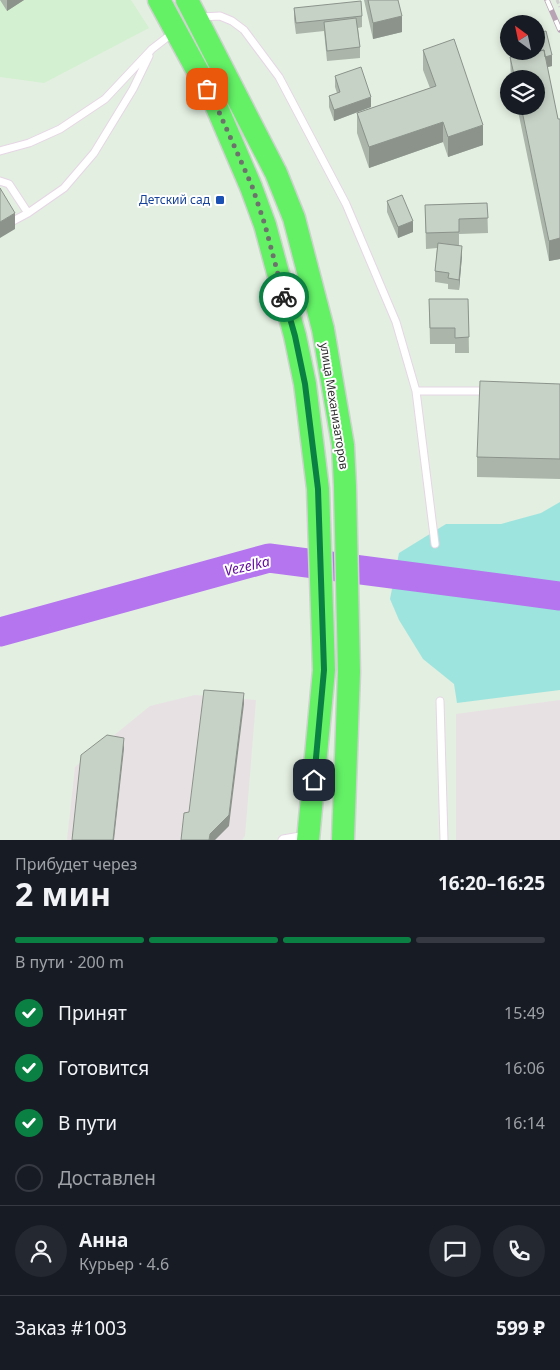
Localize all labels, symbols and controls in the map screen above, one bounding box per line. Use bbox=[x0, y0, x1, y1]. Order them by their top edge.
north arrow bbox=[500, 15, 545, 60]
map controls bbox=[500, 15, 545, 115]
pin bbox=[186, 68, 228, 110]
button: layers bbox=[500, 70, 545, 115]
icon: bag bbox=[193, 75, 221, 103]
place label: Детский сад bbox=[139, 191, 211, 208]
marker: Детский сад bbox=[214, 194, 226, 206]
courier bbox=[259, 272, 309, 322]
icon: bike bbox=[270, 283, 298, 311]
street label: улица Механизаторов bbox=[316, 341, 353, 471]
water label: Vezelka bbox=[222, 551, 271, 580]
pin bbox=[293, 759, 335, 801]
icon: home bbox=[300, 766, 328, 794]
text: Прибудет через bbox=[15, 853, 137, 875]
text: 16:20–16:25 bbox=[438, 870, 545, 896]
text: 2 мин bbox=[15, 872, 111, 915]
text: В пути · 200 m bbox=[15, 951, 124, 973]
icon: check bbox=[15, 999, 43, 1027]
text: Принят bbox=[58, 1000, 127, 1026]
text: 15:49 bbox=[504, 1002, 545, 1024]
icon: check bbox=[15, 1054, 43, 1082]
text: Готовится bbox=[58, 1055, 149, 1081]
text: 16:06 bbox=[504, 1057, 545, 1079]
icon: check bbox=[15, 1109, 43, 1137]
text: В пути bbox=[58, 1110, 117, 1136]
text: 16:14 bbox=[504, 1112, 545, 1134]
text: Доставлен bbox=[58, 1165, 156, 1191]
button: person bbox=[15, 1225, 67, 1277]
button: chat bbox=[429, 1225, 481, 1277]
button: phone bbox=[493, 1225, 545, 1277]
text: Анна bbox=[79, 1227, 128, 1253]
text: Курьер · 4.6 bbox=[79, 1253, 169, 1275]
text: Заказ #1003 bbox=[15, 1315, 127, 1341]
text: 599 ₽ bbox=[496, 1315, 545, 1341]

